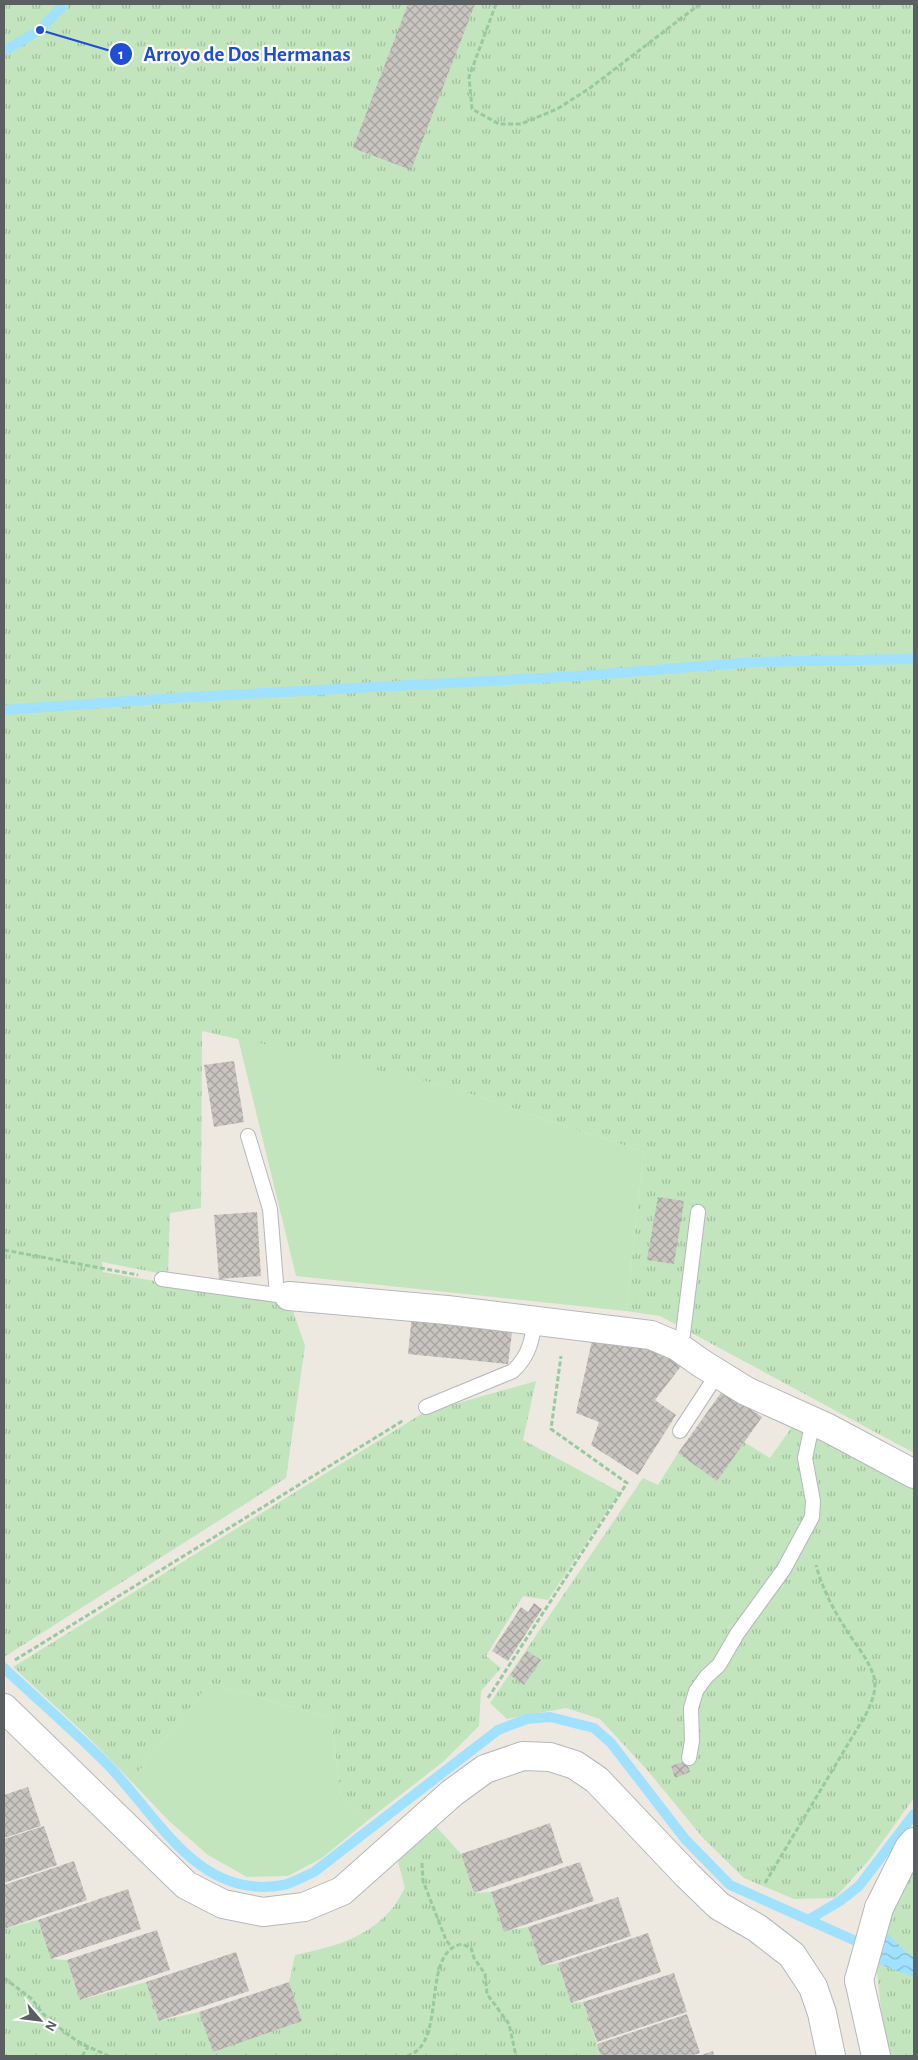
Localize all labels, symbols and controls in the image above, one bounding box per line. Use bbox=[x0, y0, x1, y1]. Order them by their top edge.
callout: Arroyo de Dos Hermanas bbox=[109, 36, 361, 72]
text: Arroyo de Dos Hermanas bbox=[144, 44, 350, 65]
text: 1 bbox=[118, 47, 124, 62]
north arrow bbox=[15, 1995, 65, 2045]
text: N bbox=[42, 2018, 59, 2033]

